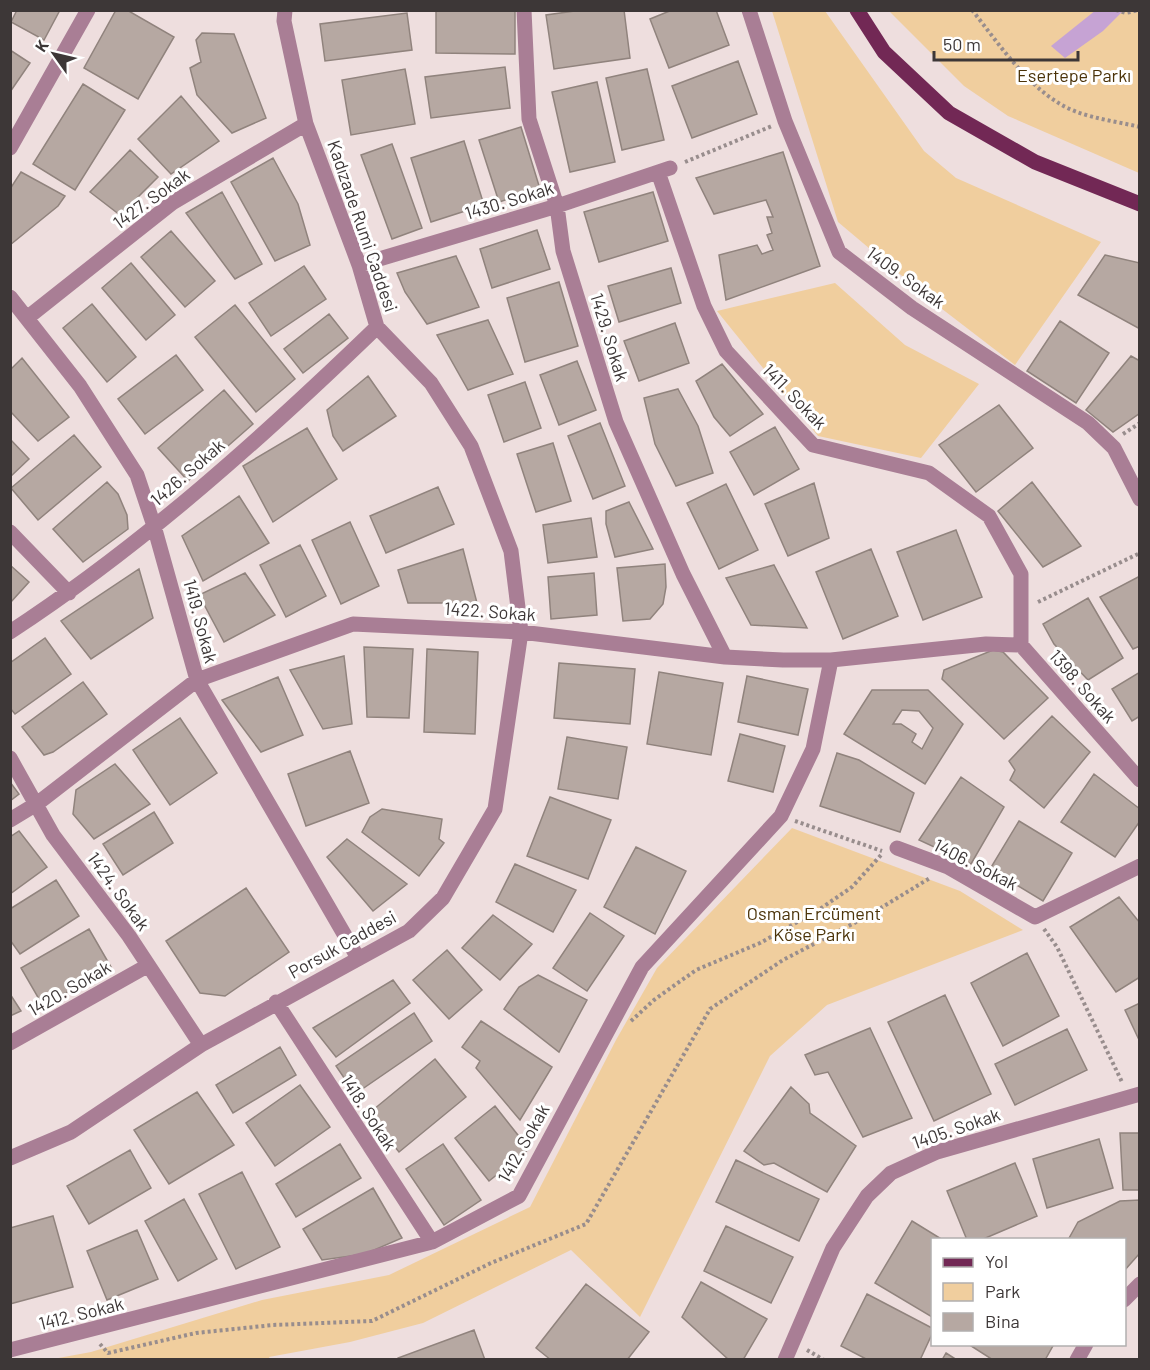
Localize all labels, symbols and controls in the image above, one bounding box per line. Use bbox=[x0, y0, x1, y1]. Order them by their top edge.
north arrow bbox=[24, 24, 84, 84]
scale bar bbox=[934, 24, 1078, 62]
text: 50 m bbox=[943, 33, 981, 55]
text: K bbox=[30, 36, 52, 55]
park label: Esertepe Parkı bbox=[1017, 64, 1131, 86]
street label: Kadızade Rumi Caddesi bbox=[323, 137, 403, 315]
street label: 1427. Sokak bbox=[108, 163, 194, 233]
street label: 1430. Sokak bbox=[462, 176, 556, 224]
street label: 1409. Sokak bbox=[862, 241, 950, 313]
street label: 1429. Sokak bbox=[586, 290, 634, 384]
street label: 1411. Sokak bbox=[758, 358, 832, 434]
street label: 1426. Sokak bbox=[145, 434, 229, 510]
street label: 1419. Sokak bbox=[179, 576, 223, 666]
street label: 1422. Sokak bbox=[444, 597, 536, 625]
street label: 1398. Sokak bbox=[1045, 645, 1121, 727]
street label: 1406. Sokak bbox=[930, 833, 1022, 895]
street label: 1424. Sokak bbox=[83, 847, 155, 935]
park label: Osman Ercüment Köse Parkı bbox=[747, 902, 881, 945]
street label: Porsuk Caddesi bbox=[284, 905, 400, 983]
street label: 1420. Sokak bbox=[24, 955, 114, 1021]
street label: 1418. Sokak bbox=[336, 1070, 402, 1154]
street label: 1412. Sokak bbox=[492, 1100, 554, 1186]
street label: 1405. Sokak bbox=[909, 1103, 1003, 1153]
legend bbox=[931, 1238, 1126, 1346]
text: Yol bbox=[985, 1250, 1008, 1272]
text: Park bbox=[985, 1280, 1020, 1302]
street label: 1412. Sokak bbox=[36, 1292, 126, 1334]
text: Bina bbox=[985, 1310, 1020, 1332]

